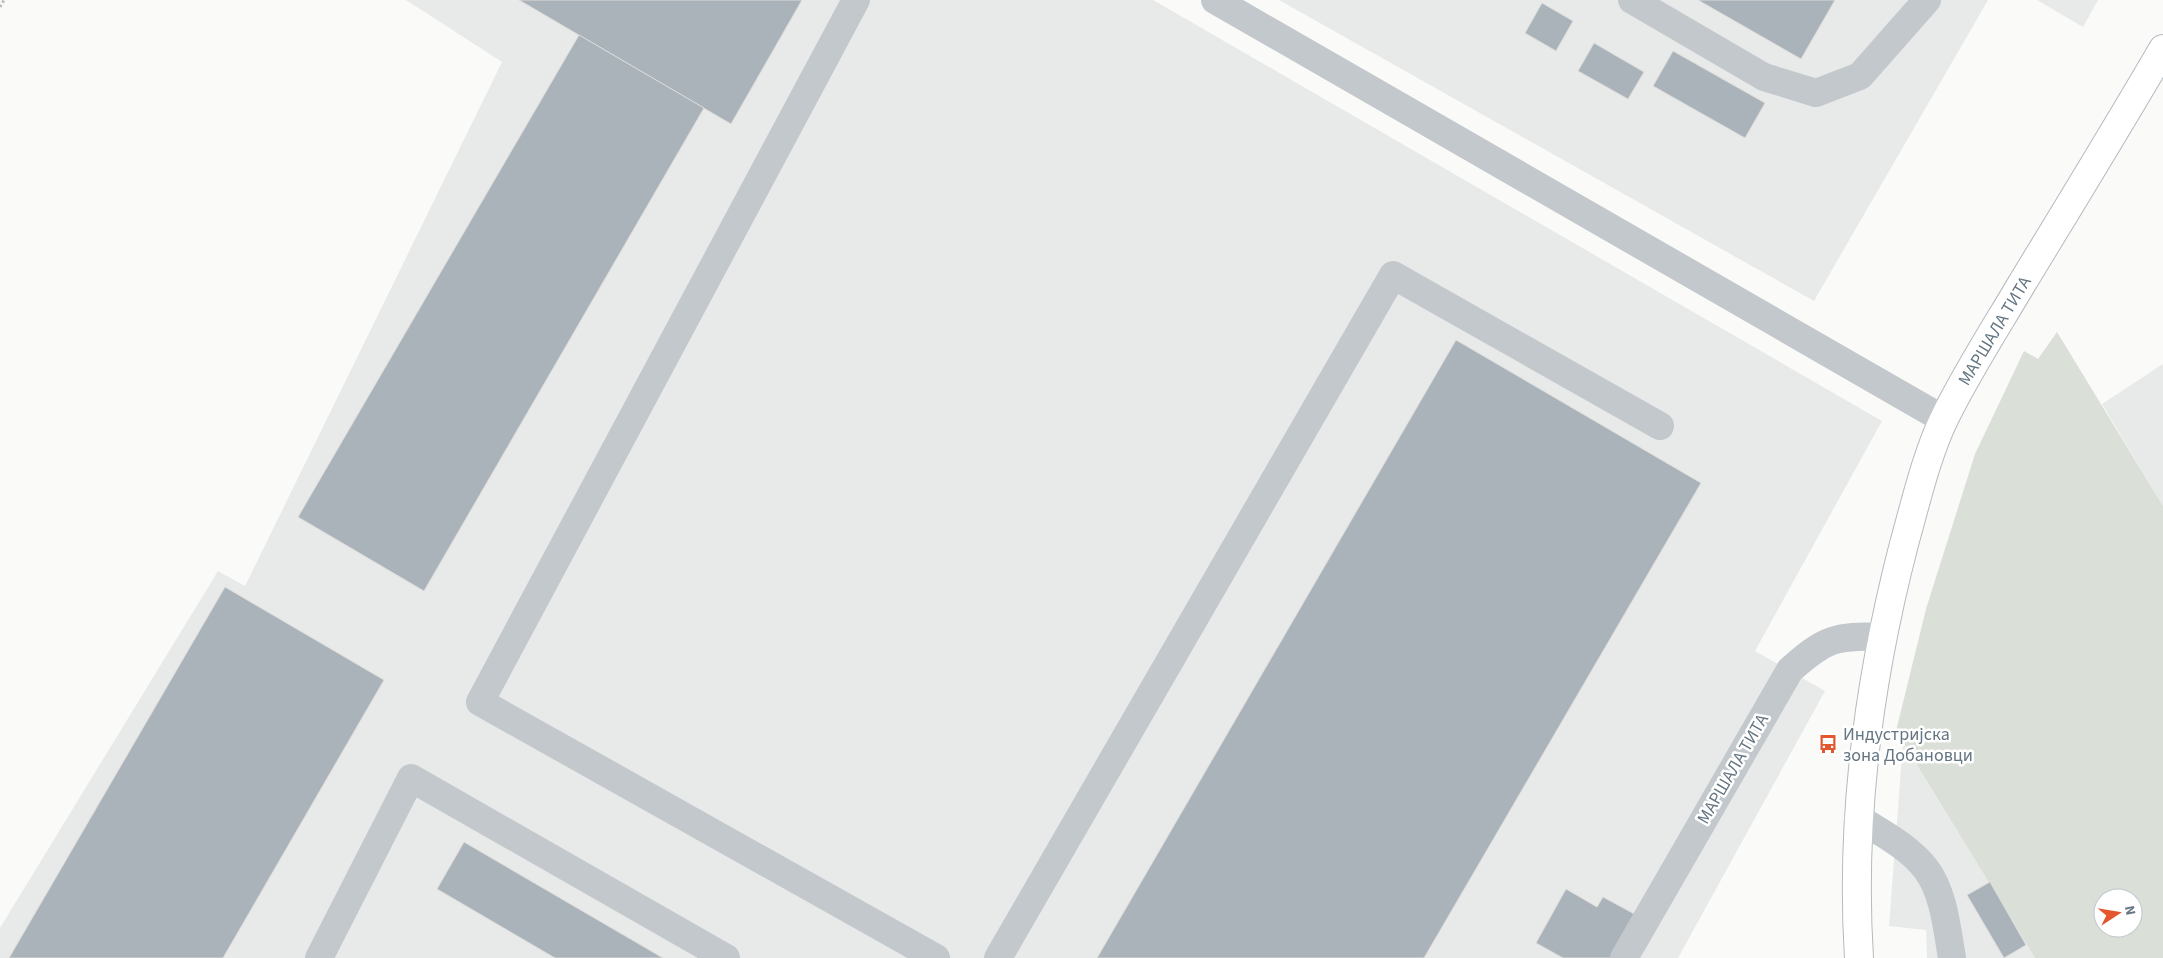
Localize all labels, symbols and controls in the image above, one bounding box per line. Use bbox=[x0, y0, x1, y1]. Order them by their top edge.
street label: МАРШАЛА ТИТА bbox=[1952, 271, 2038, 390]
street label: МАРШАЛА ТИТА bbox=[1691, 709, 1775, 829]
place label: Индустријска зона Добановци bbox=[1843, 722, 1973, 768]
bus stop icon: Индустријска зона Добановци bbox=[1817, 733, 1839, 755]
north arrow bbox=[2093, 888, 2143, 938]
text: N bbox=[2119, 904, 2140, 917]

